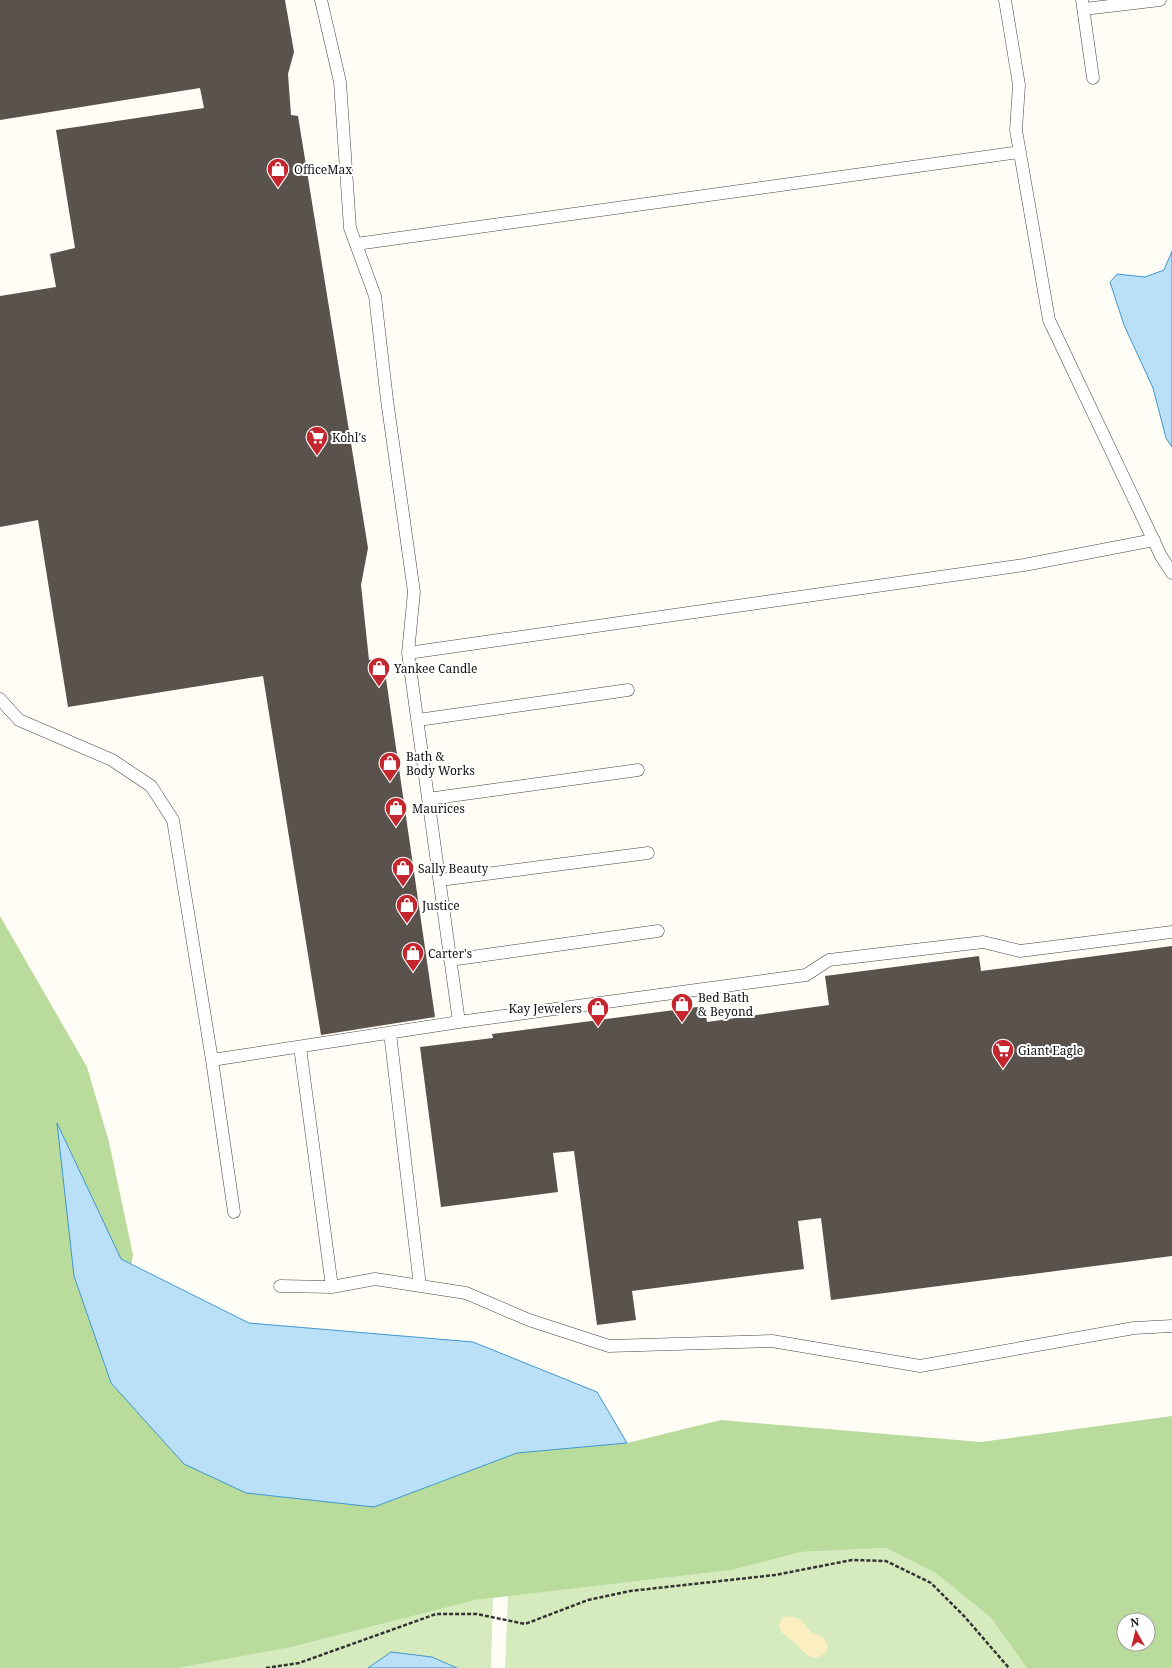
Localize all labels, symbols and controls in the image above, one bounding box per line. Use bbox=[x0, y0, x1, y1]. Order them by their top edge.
shop icon: OfficeMax bbox=[265, 156, 291, 189]
place label: OfficeMax bbox=[294, 161, 352, 178]
supermarket icon: Kohl's bbox=[304, 424, 330, 457]
place label: Kohl's bbox=[332, 429, 366, 446]
shop icon: Yankee Candle bbox=[366, 655, 392, 688]
place label: Yankee Candle bbox=[393, 660, 477, 677]
place label: Bath & Body Works bbox=[406, 748, 475, 779]
shop icon: Bath & Body Works bbox=[377, 750, 403, 783]
shop icon: Maurices bbox=[383, 795, 409, 828]
place label: Maurices bbox=[412, 800, 465, 817]
shop icon: Sally Beauty bbox=[390, 855, 416, 888]
place label: Sally Beauty bbox=[418, 860, 488, 877]
shop icon: Justice bbox=[394, 892, 420, 925]
place label: Justice bbox=[421, 897, 460, 914]
shop icon: Carter's bbox=[400, 940, 426, 973]
place label: Carter's bbox=[428, 945, 472, 962]
place label: Bed Bath & Beyond bbox=[698, 989, 754, 1020]
shop icon: Bed Bath & Beyond bbox=[669, 991, 695, 1024]
shop icon: Kay Jewelers bbox=[585, 995, 611, 1028]
place label: Kay Jewelers bbox=[509, 1000, 582, 1017]
supermarket icon: Giant Eagle bbox=[990, 1037, 1016, 1070]
place label: Giant Eagle bbox=[1018, 1042, 1083, 1059]
north arrow bbox=[1116, 1612, 1156, 1652]
text: N bbox=[1129, 1614, 1140, 1630]

